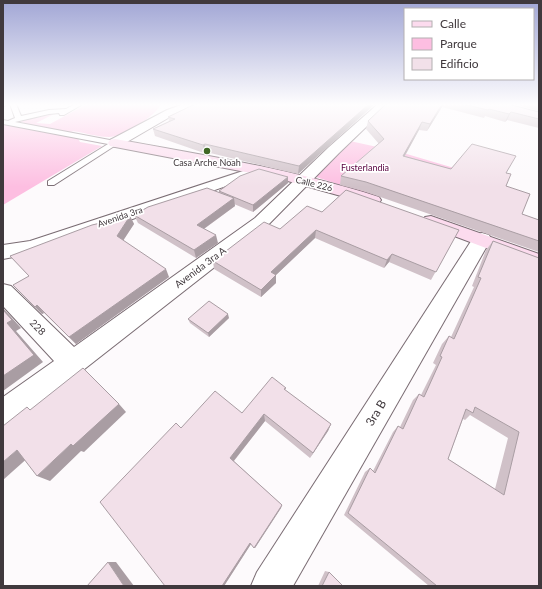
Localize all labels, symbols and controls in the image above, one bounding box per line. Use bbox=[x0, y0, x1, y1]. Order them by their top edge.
legend bbox=[404, 8, 534, 80]
text: Calle bbox=[440, 16, 466, 31]
text: Parque bbox=[440, 36, 477, 51]
text: Edificio bbox=[440, 56, 479, 71]
marker: Casa Arche Noah bbox=[202, 146, 212, 156]
place label: Casa Arche Noah bbox=[173, 157, 241, 168]
park label: Fusterlandia bbox=[341, 162, 389, 173]
street label: Calle 226 bbox=[295, 174, 334, 193]
street label: Avenida 3ra bbox=[96, 204, 144, 229]
street label: Avenida 3ra A bbox=[172, 244, 228, 290]
street label: 228 bbox=[28, 317, 48, 338]
street label: 3ra B bbox=[362, 397, 389, 429]

